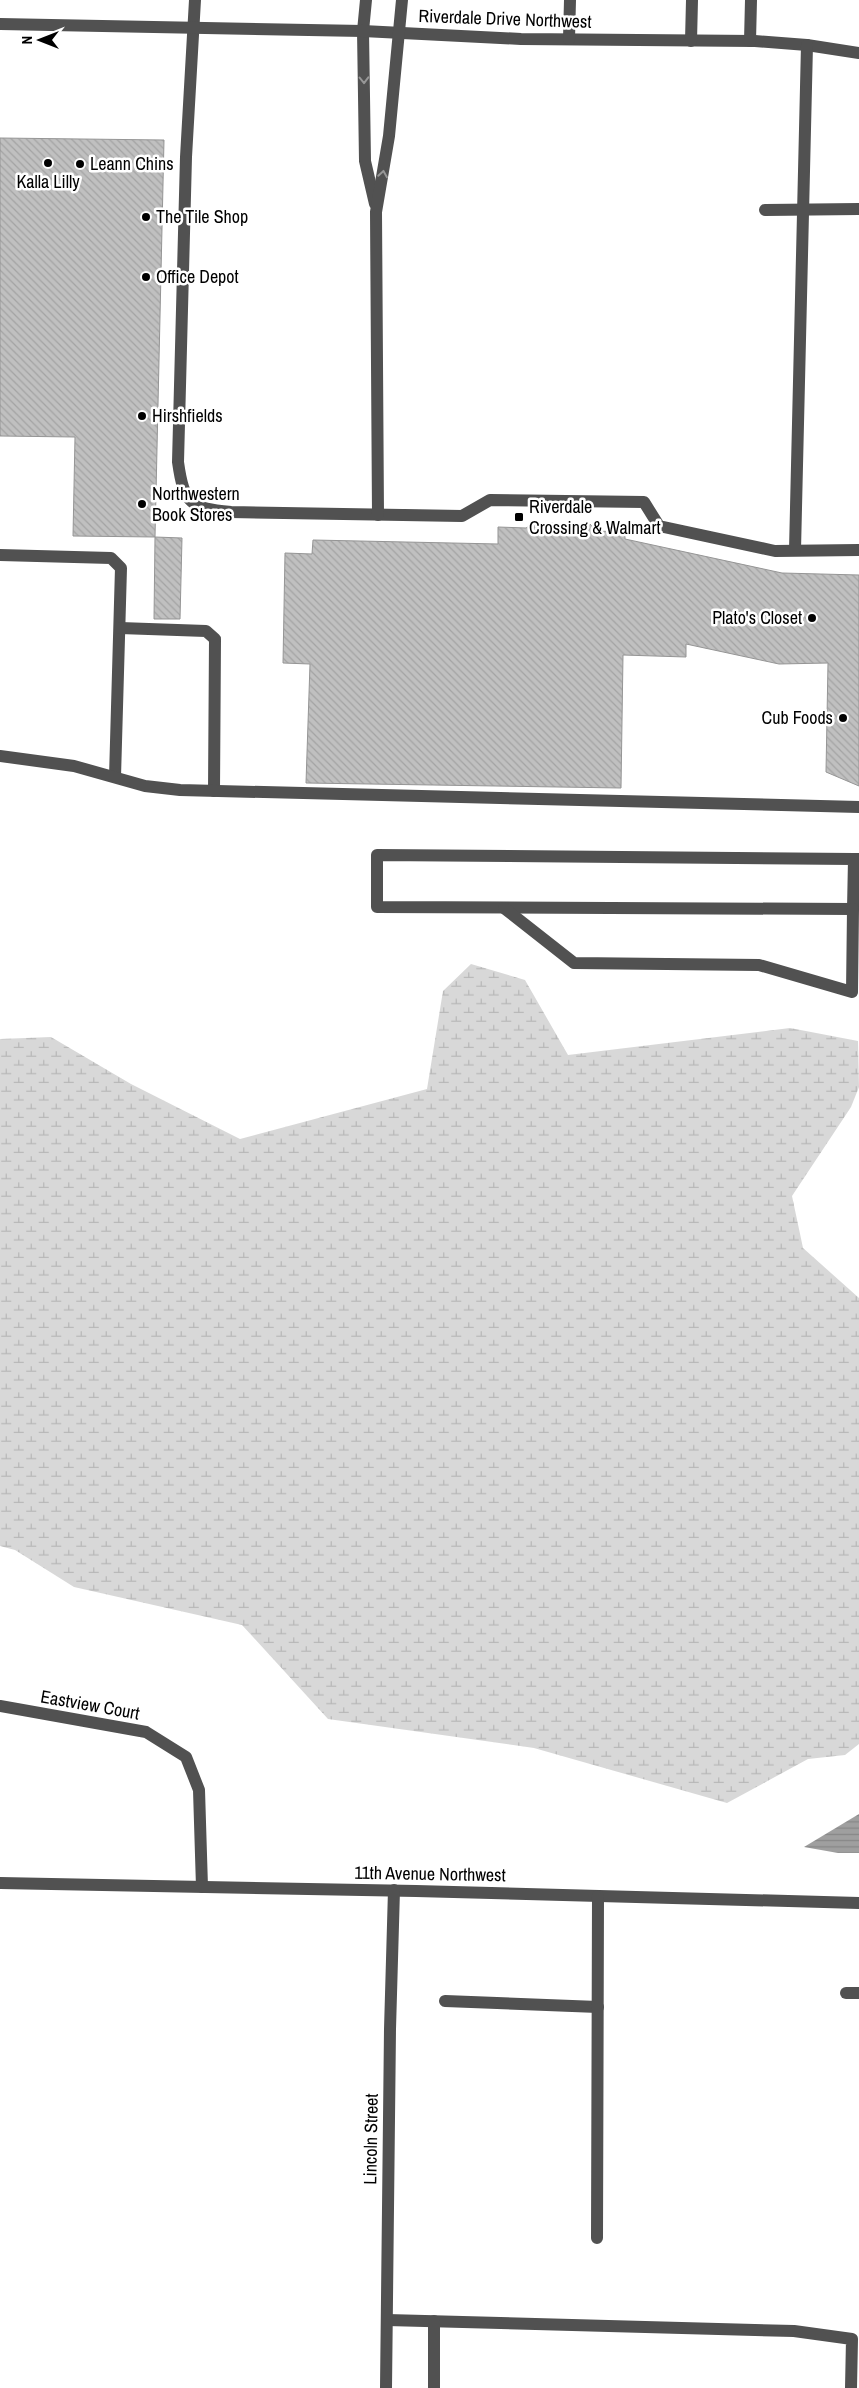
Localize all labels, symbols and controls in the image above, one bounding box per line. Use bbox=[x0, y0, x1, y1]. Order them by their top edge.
street label: Riverdale Drive Northwest bbox=[418, 3, 592, 34]
north arrow bbox=[15, 15, 65, 65]
text: N bbox=[18, 36, 36, 44]
one-way arrow bbox=[359, 76, 369, 84]
place label: Leann Chins bbox=[90, 151, 174, 176]
marker: Kalla Lilly bbox=[42, 157, 54, 169]
marker: Leann Chins bbox=[74, 158, 86, 170]
place label: Kalla Lilly bbox=[16, 169, 80, 194]
one-way arrow bbox=[377, 170, 387, 178]
place label: The Tile Shop bbox=[156, 204, 248, 229]
marker: The Tile Shop bbox=[140, 211, 152, 223]
place label: Office Depot bbox=[156, 264, 239, 289]
marker: Office Depot bbox=[140, 271, 152, 283]
place label: Hirshfields bbox=[152, 403, 223, 428]
marker: Hirshfields bbox=[136, 410, 148, 422]
place label: Northwestern Book Stores bbox=[152, 481, 240, 527]
place label: Riverdale Crossing & Walmart bbox=[529, 494, 661, 540]
marker: Northwestern Book Stores bbox=[136, 498, 148, 510]
marker: Riverdale Crossing & Walmart bbox=[513, 511, 525, 523]
place label: Plato's Closet bbox=[712, 605, 802, 630]
marker: Plato's Closet bbox=[806, 612, 818, 624]
place label: Cub Foods bbox=[762, 705, 833, 730]
marker: Cub Foods bbox=[837, 712, 849, 724]
street label: Eastview Court bbox=[39, 1684, 142, 1726]
street label: 11th Avenue Northwest bbox=[354, 1860, 506, 1887]
street label: Lincoln Street bbox=[357, 2093, 384, 2185]

